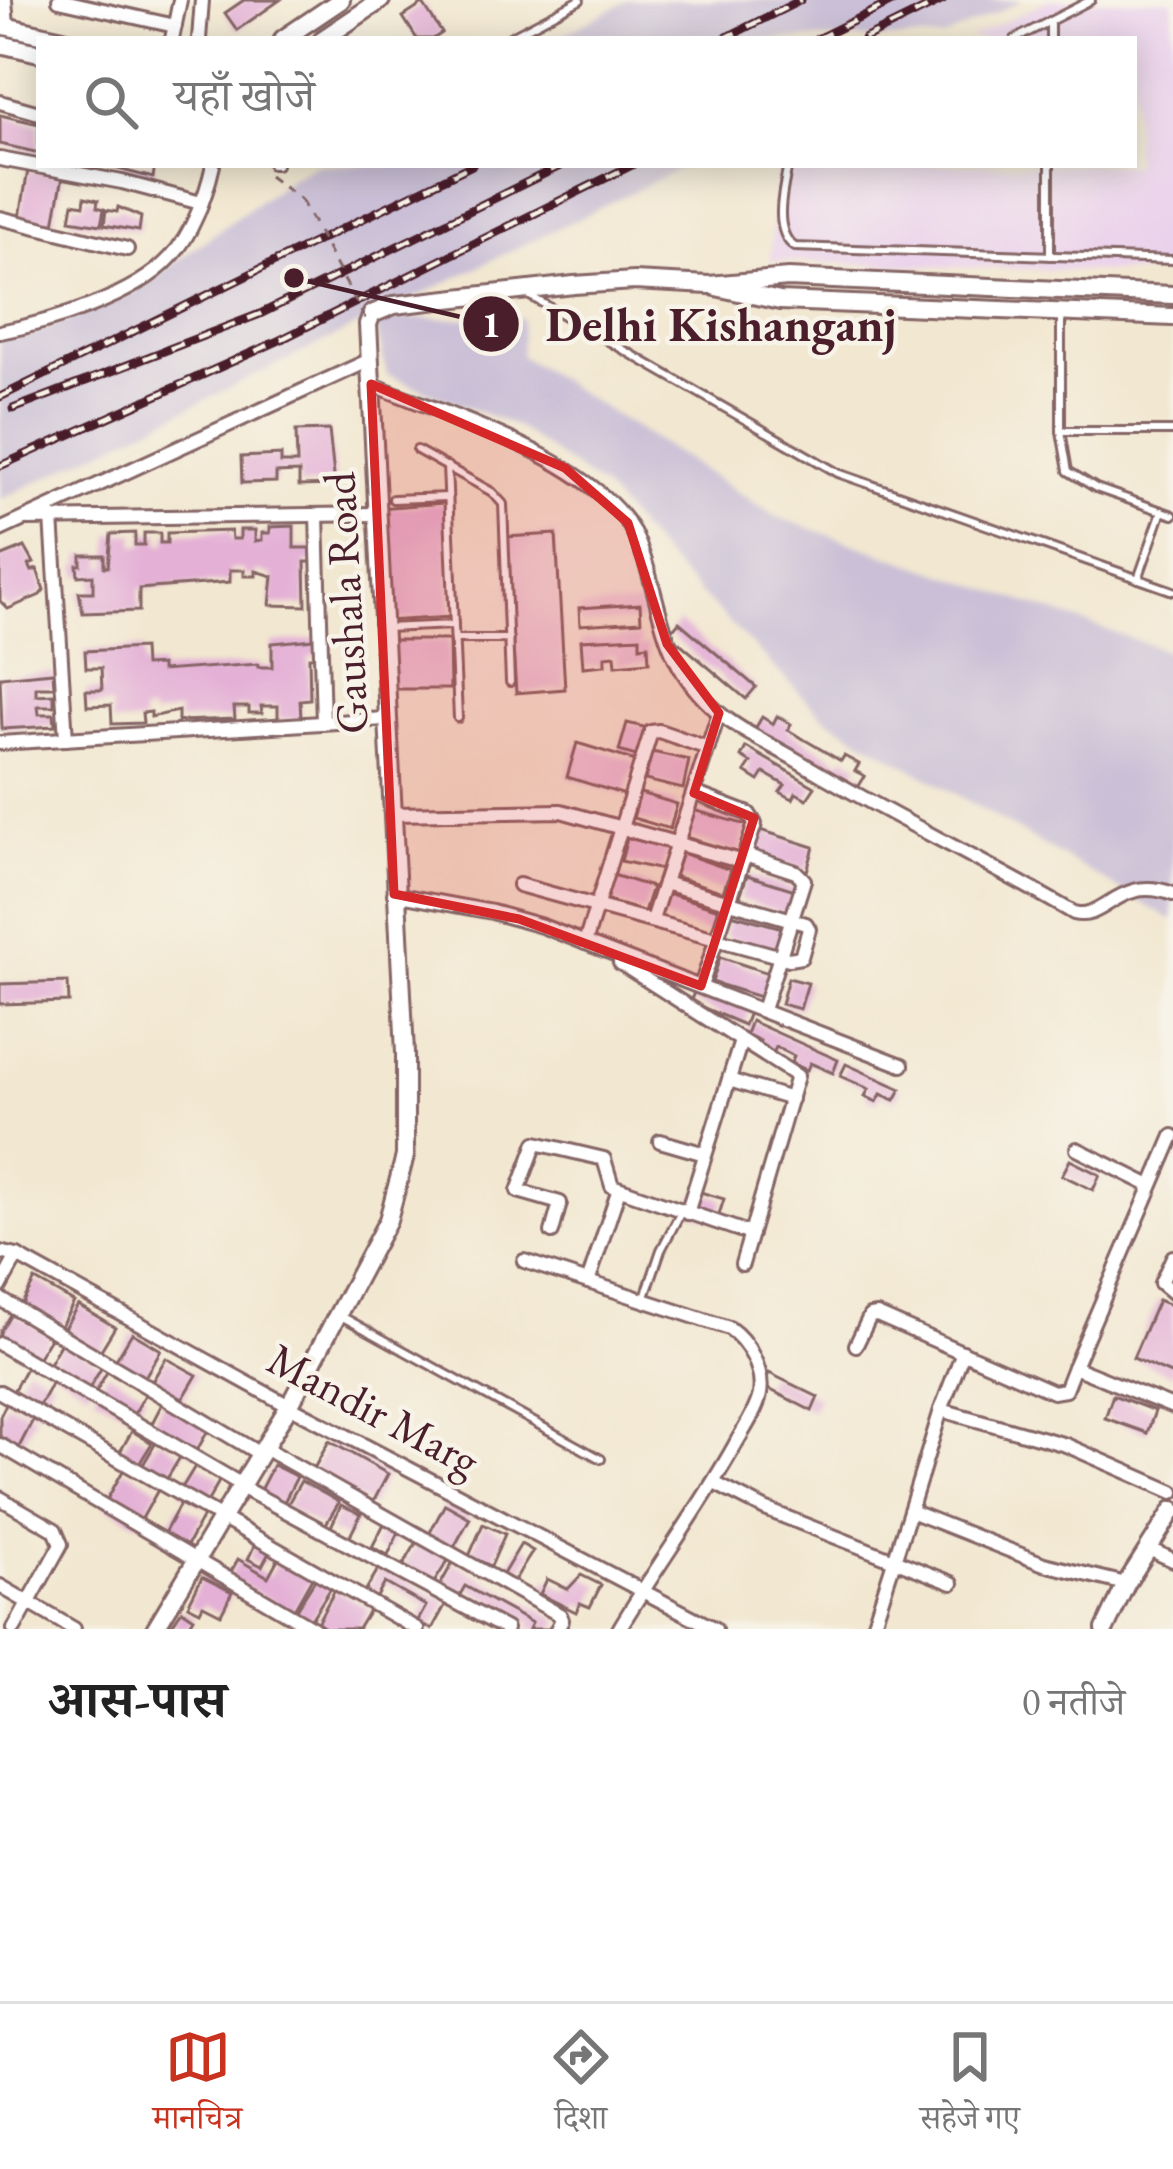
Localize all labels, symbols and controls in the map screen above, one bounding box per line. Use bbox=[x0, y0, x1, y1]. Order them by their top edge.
search box bbox=[36, 36, 1137, 168]
text: यहाँ खोजें bbox=[174, 66, 315, 124]
icon: search bbox=[78, 69, 144, 135]
callout: Delhi Kishanganj bbox=[461, 282, 920, 366]
text: Delhi Kishanganj bbox=[546, 293, 896, 355]
text: 1 bbox=[481, 301, 501, 348]
street label: Gaushala Road bbox=[309, 470, 381, 735]
street label: Mandir Marg bbox=[258, 1329, 490, 1489]
text: आस-पास bbox=[48, 1666, 226, 1732]
text: 0 नतीजे bbox=[1022, 1676, 1125, 1727]
tab: मानचित्र bbox=[153, 2024, 242, 2150]
tab: दिशा bbox=[548, 2024, 614, 2150]
tab: सहेजे गए bbox=[920, 2024, 1020, 2150]

